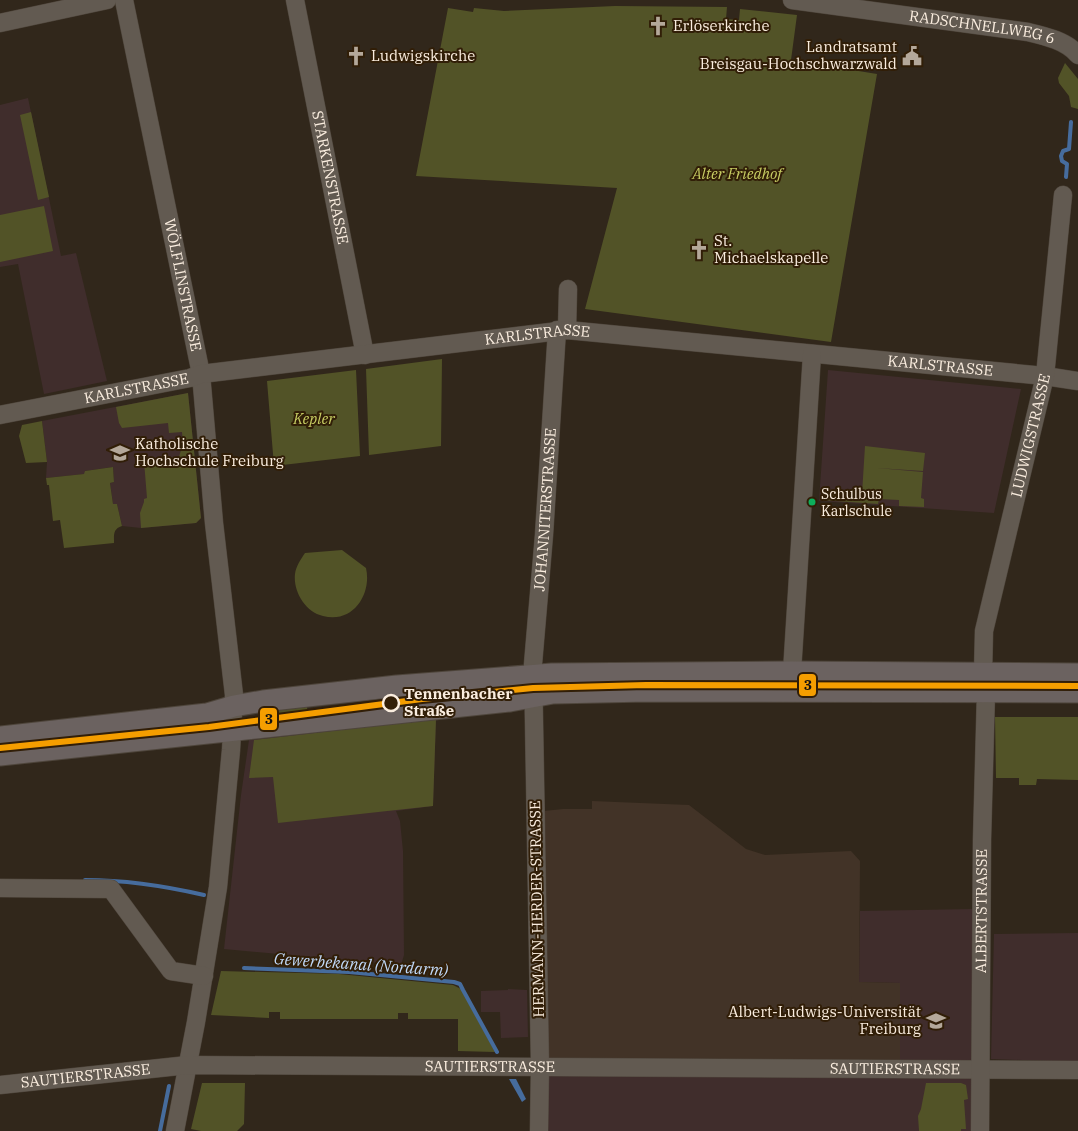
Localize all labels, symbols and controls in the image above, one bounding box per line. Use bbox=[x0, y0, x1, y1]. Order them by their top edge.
street label: RADSCHNELLWEG 6 bbox=[908, 6, 1058, 48]
church icon: Erlöserkirche bbox=[647, 15, 669, 37]
place label: Erlöserkirche bbox=[673, 16, 770, 35]
place label: Landratsamt Breisgau-Hochschwarzwald bbox=[700, 37, 897, 73]
church icon: Ludwigskirche bbox=[345, 45, 367, 67]
public building icon: Landratsamt Breisgau-Hochschwarzwald bbox=[901, 45, 923, 67]
place label: Ludwigskirche bbox=[371, 46, 475, 65]
street label: STARKENSTRASSE bbox=[308, 109, 353, 246]
park label: Alter Friedhof bbox=[691, 164, 785, 183]
street label: WÖLFLINSTRASSE bbox=[160, 217, 206, 353]
place label: St. Michaelskapelle bbox=[714, 231, 828, 267]
church icon: St. Michaelskapelle bbox=[688, 239, 710, 261]
street label: KARLSTRASSE bbox=[483, 320, 591, 349]
street label: KARLSTRASSE bbox=[887, 351, 994, 380]
street label: KARLSTRASSE bbox=[82, 368, 190, 407]
street label: LUDWIGSTRASSE bbox=[1006, 372, 1054, 499]
park label: Kepler bbox=[292, 409, 335, 428]
street label: JOHANNITERSTRASSE bbox=[529, 427, 560, 592]
place label: Katholische Hochschule Freiburg bbox=[135, 434, 284, 470]
school or university icon: Katholische Hochschule Freiburg bbox=[109, 442, 131, 464]
place label: Schulbus Karlschule bbox=[821, 485, 892, 520]
marker: Schulbus Karlschule bbox=[807, 497, 817, 507]
line badge: 3 bbox=[798, 673, 817, 697]
text: 3 bbox=[804, 676, 812, 694]
place label: Tennenbacher Straße bbox=[404, 684, 513, 720]
marker: Tennenbacher Straße bbox=[382, 694, 400, 712]
line badge: 3 bbox=[259, 707, 278, 731]
text: 3 bbox=[265, 710, 273, 728]
street label: HERMANN-HERDER-STRASSE bbox=[525, 800, 548, 1018]
street label: ALBERTSTRASSE bbox=[971, 849, 991, 973]
water label: Gewerbekanal (Nordarm) bbox=[273, 948, 449, 980]
place label: Albert-Ludwigs-Universität Freiburg bbox=[728, 1002, 921, 1038]
school or university icon: Albert-Ludwigs-Universität Freiburg bbox=[925, 1010, 947, 1032]
street label: SAUTIERSTRASSE bbox=[425, 1056, 555, 1076]
street label: SAUTIERSTRASSE bbox=[20, 1059, 151, 1092]
street label: SAUTIERSTRASSE bbox=[830, 1059, 960, 1078]

